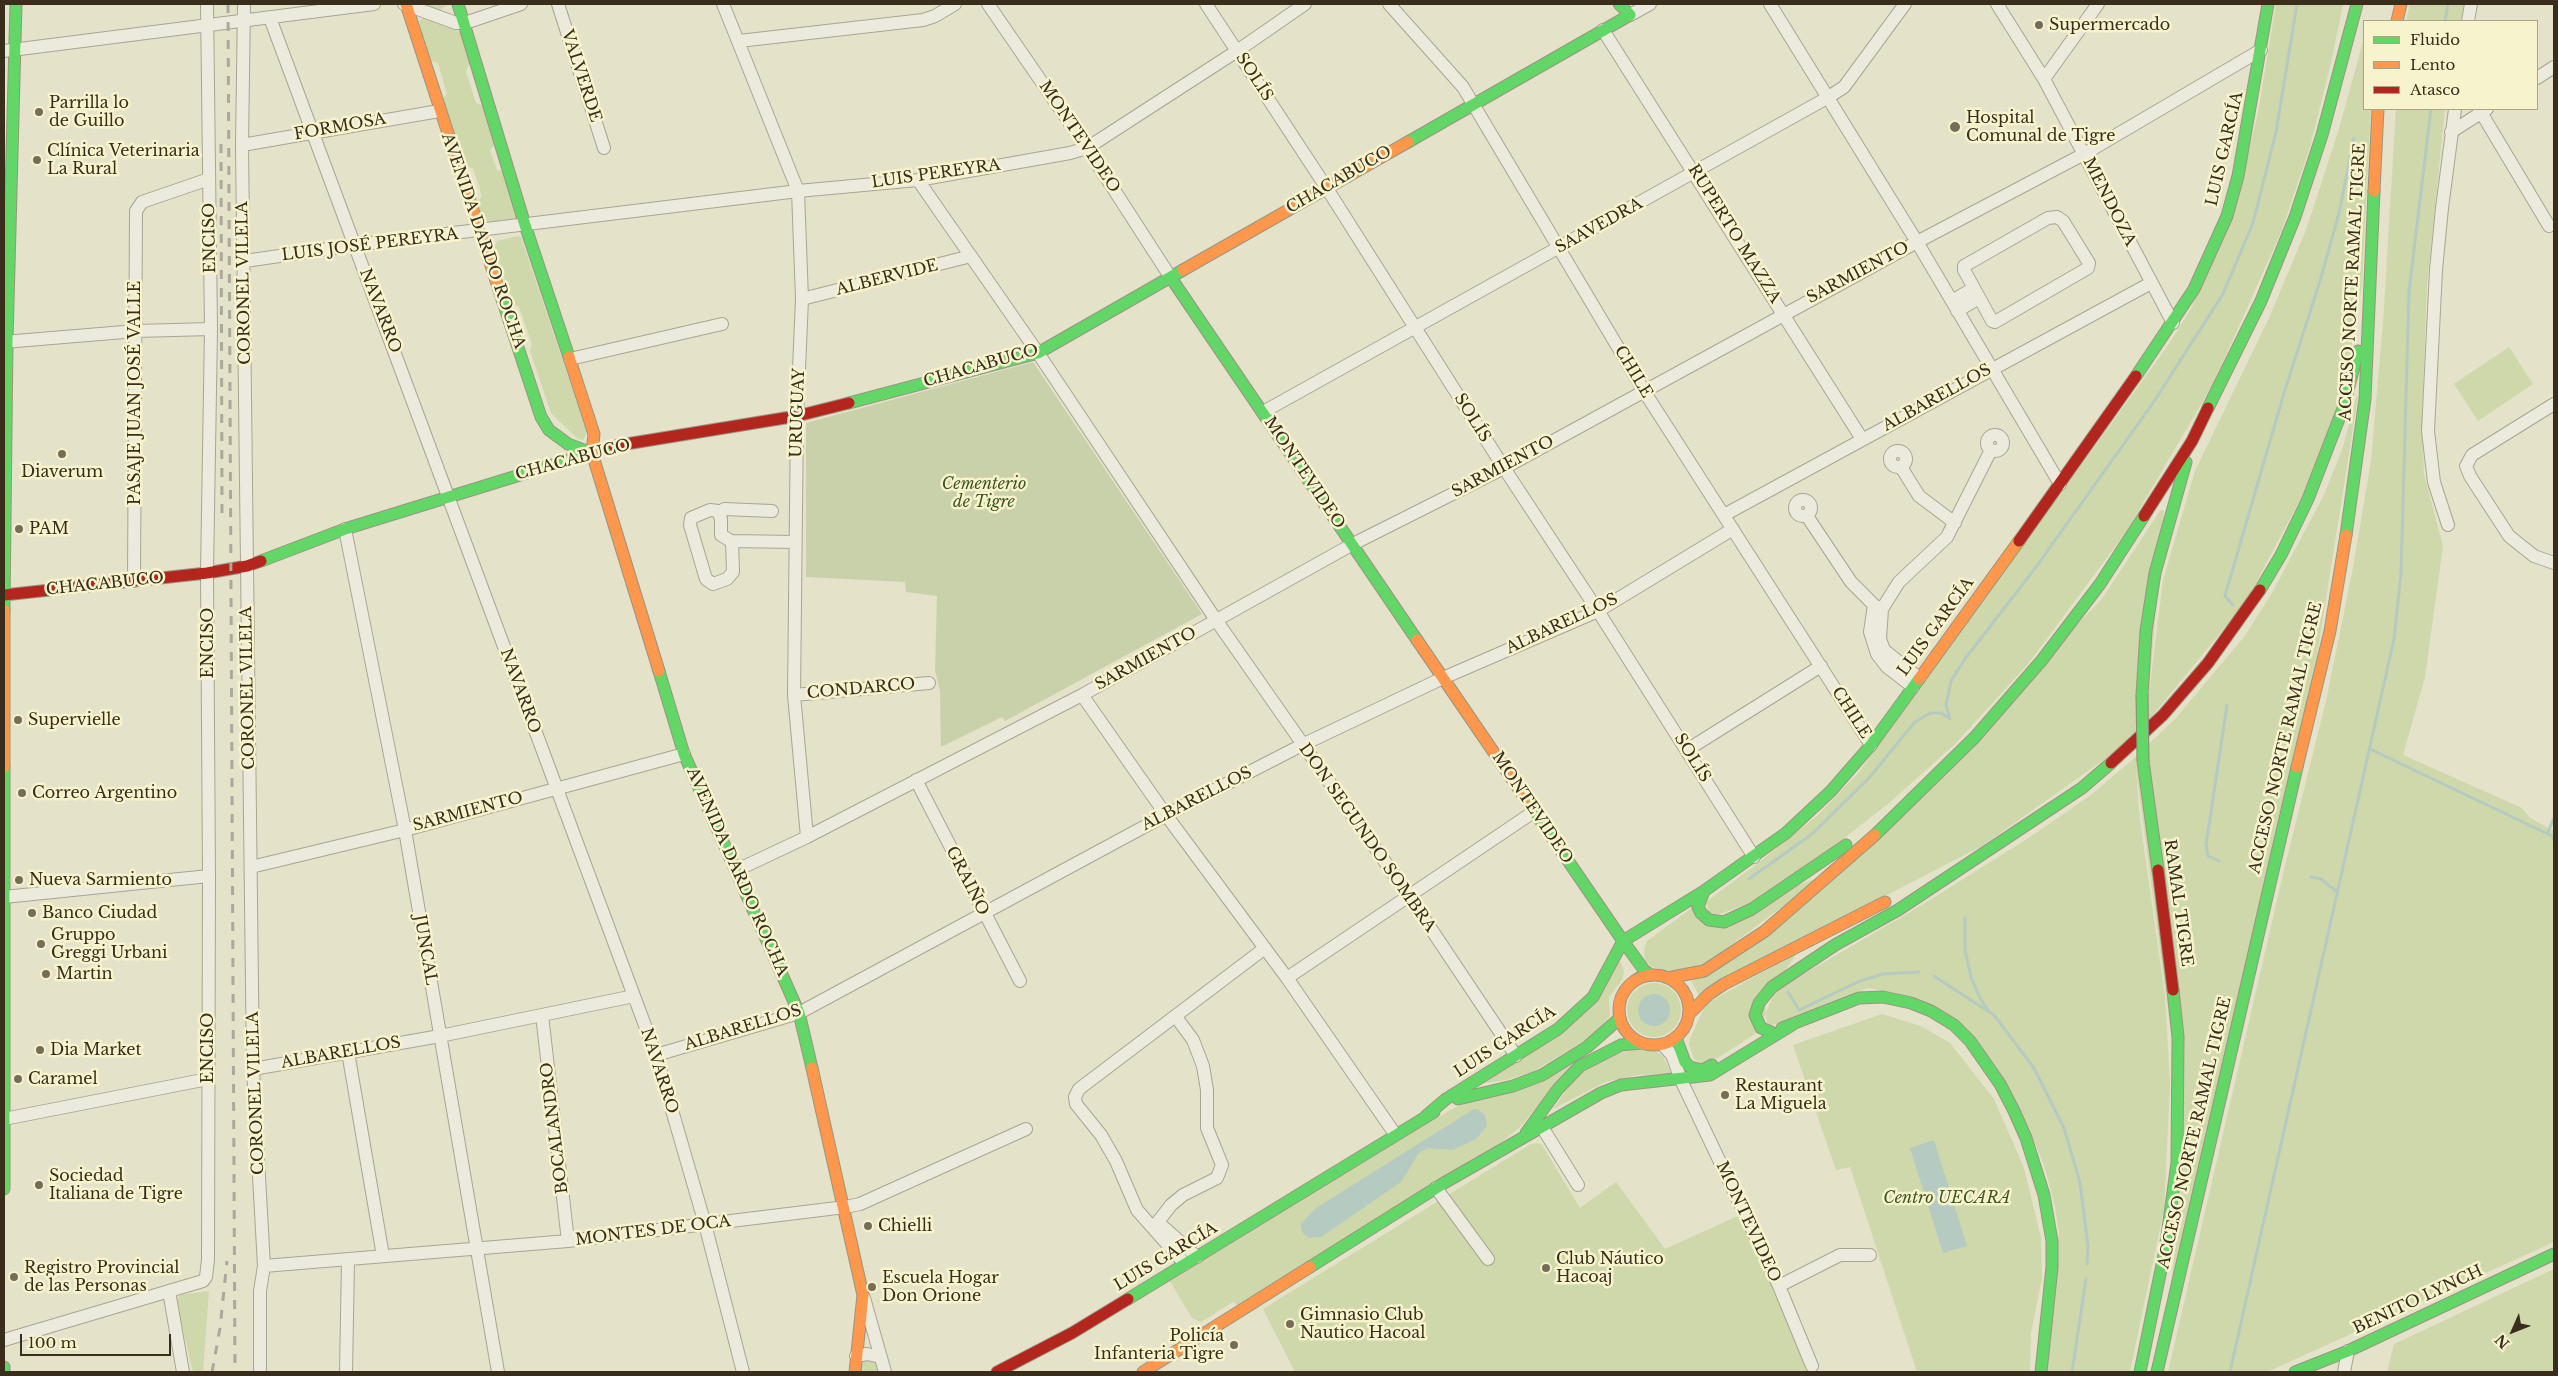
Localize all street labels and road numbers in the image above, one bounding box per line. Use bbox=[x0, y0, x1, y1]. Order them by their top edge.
street label: VALVERDE bbox=[557, 27, 605, 125]
street label: SOLÍS bbox=[1231, 49, 1277, 105]
street label: MONTEVIDEO bbox=[1034, 77, 1124, 197]
street label: LUIS GARCÍA bbox=[2202, 90, 2248, 208]
street label: FORMOSA bbox=[293, 109, 387, 145]
street label: AVENIDA DARDO ROCHA bbox=[437, 131, 529, 351]
street label: CHACABUCO bbox=[1283, 142, 1395, 218]
street label: ACCESO NORTE RAMAL TIGRE bbox=[2336, 143, 2370, 421]
street label: MENDOZA bbox=[2078, 154, 2140, 250]
street label: LUIS PEREYRA bbox=[870, 155, 1002, 193]
street label: RUPERTO MAZZA bbox=[1683, 161, 1785, 307]
street label: SAAVEDRA bbox=[1552, 194, 1646, 258]
street label: CORONEL VILELA bbox=[233, 201, 255, 365]
street label: ENCISO bbox=[200, 202, 220, 274]
street label: LUIS JOSÉ PEREYRA bbox=[281, 225, 459, 265]
street label: SARMIENTO bbox=[1804, 238, 1912, 308]
street label: ALBERVIDE bbox=[834, 256, 940, 300]
street label: NAVARRO bbox=[355, 266, 405, 356]
street label: PASAJE JUAN JOSÉ VALLE bbox=[125, 281, 145, 505]
street label: CHACABUCO bbox=[921, 340, 1041, 392]
street label: CHILE bbox=[1610, 342, 1656, 402]
street label: ALBARELLOS bbox=[1879, 360, 1995, 436]
street label: URUGUAY bbox=[787, 368, 809, 458]
street label: SOLÍS bbox=[1450, 390, 1494, 446]
street label: MONTEVIDEO bbox=[1259, 413, 1349, 533]
street label: SARMIENTO bbox=[1449, 432, 1557, 502]
street label: CHACABUCO bbox=[513, 435, 633, 485]
street label: CHACABUCO bbox=[45, 568, 165, 600]
street label: LUIS GARCÍA bbox=[1894, 574, 1978, 680]
street label: ALBARELLOS bbox=[1503, 590, 1621, 658]
street label: ACCESO NORTE RAMAL TIGRE bbox=[2245, 600, 2327, 876]
street label: CORONEL VILELA bbox=[237, 606, 259, 770]
street label: ENCISO bbox=[198, 608, 218, 678]
street label: SARMIENTO bbox=[1092, 623, 1200, 695]
street label: NAVARRO bbox=[496, 646, 544, 736]
street label: CONDARCO bbox=[806, 675, 916, 703]
street label: CHILE bbox=[1827, 684, 1875, 742]
street label: SOLÍS bbox=[1670, 730, 1714, 786]
street label: DON SEGUNDO SOMBRA bbox=[1294, 740, 1440, 936]
street label: MONTEVIDEO bbox=[1487, 748, 1577, 868]
street label: ALBARELLOS bbox=[1139, 763, 1255, 835]
street label: AVENIDA DARDO ROCHA bbox=[682, 764, 792, 980]
street label: SARMIENTO bbox=[411, 788, 525, 836]
street label: RAMAL TIGRE bbox=[2160, 838, 2196, 968]
street label: GRAIÑO bbox=[941, 843, 993, 919]
street label: JUNCAL bbox=[409, 913, 441, 987]
street label: ACCESO NORTE RAMAL TIGRE bbox=[2154, 995, 2236, 1271]
street label: ALBARELLOS bbox=[682, 1001, 804, 1055]
street label: LUIS GARCÍA bbox=[1451, 1002, 1559, 1082]
street label: CORONEL VILELA bbox=[244, 1011, 268, 1175]
street label: ENCISO bbox=[198, 1013, 218, 1083]
street label: NAVARRO bbox=[636, 1026, 682, 1116]
street label: ALBARELLOS bbox=[280, 1033, 402, 1073]
street label: BOCALANDRO bbox=[537, 1061, 573, 1195]
street label: MONTEVIDEO bbox=[1712, 1159, 1784, 1285]
street label: MONTES DE OCA bbox=[574, 1212, 732, 1250]
street label: LUIS GARCÍA bbox=[1111, 1219, 1221, 1295]
street label: BENITO LYNCH bbox=[2350, 1261, 2486, 1339]

